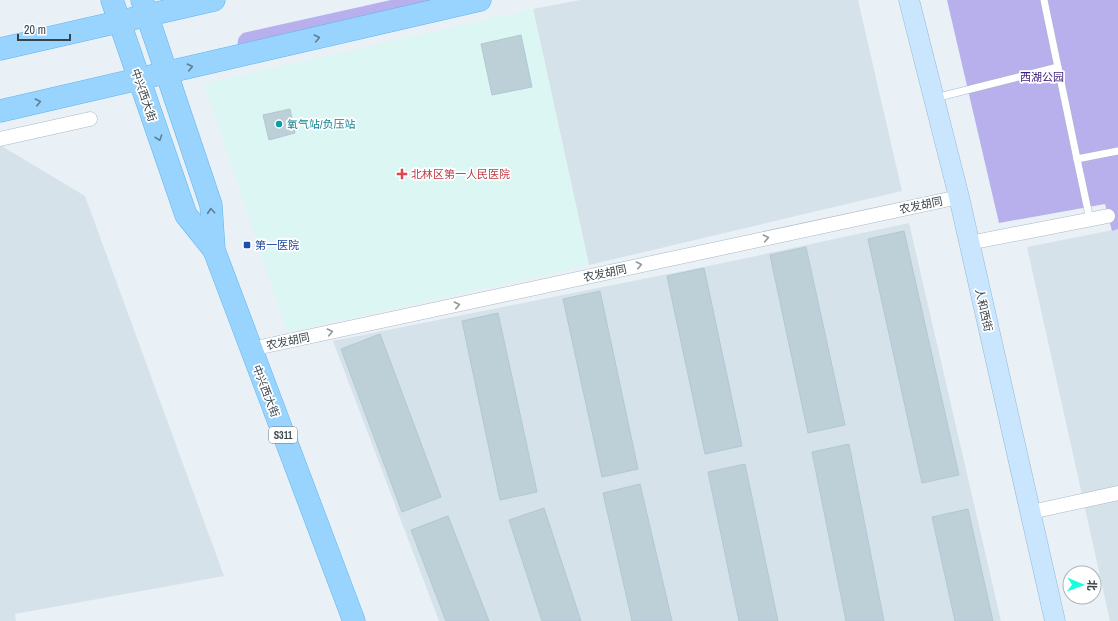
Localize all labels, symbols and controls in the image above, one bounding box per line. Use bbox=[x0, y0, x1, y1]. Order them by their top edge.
scale bar bbox=[18, 16, 70, 42]
text: 20 m bbox=[24, 22, 46, 38]
one-way arrow bbox=[313, 34, 320, 42]
one-way arrow bbox=[187, 64, 193, 72]
street label: 中兴西大街 bbox=[128, 67, 160, 123]
park label: 西湖公园 bbox=[1020, 70, 1064, 84]
one-way arrow bbox=[35, 99, 41, 107]
place label: 氧气站/负压站 bbox=[287, 117, 356, 131]
marker: 氧气站/负压站 bbox=[274, 119, 284, 129]
one-way arrow bbox=[155, 135, 163, 142]
place label: 北林区第一人民医院 bbox=[411, 167, 510, 181]
marker: 北林区第一人民医院 bbox=[396, 168, 408, 180]
street label: 农发胡同 bbox=[898, 194, 944, 216]
one-way arrow bbox=[207, 208, 216, 214]
one-way arrow bbox=[763, 235, 769, 243]
place label: 第一医院 bbox=[255, 238, 299, 252]
marker: 第一医院 bbox=[242, 240, 252, 250]
street label: 农发胡同 bbox=[582, 262, 628, 284]
one-way arrow bbox=[636, 262, 642, 270]
street label: 人和西街 bbox=[972, 287, 996, 333]
one-way arrow bbox=[454, 301, 460, 309]
one-way arrow bbox=[327, 329, 333, 337]
street label: 农发胡同 bbox=[265, 330, 311, 352]
street label: 中兴西大街 bbox=[250, 363, 282, 419]
road number: S311 bbox=[269, 427, 297, 443]
north arrow bbox=[1062, 565, 1102, 605]
text: 北 bbox=[1085, 580, 1099, 591]

